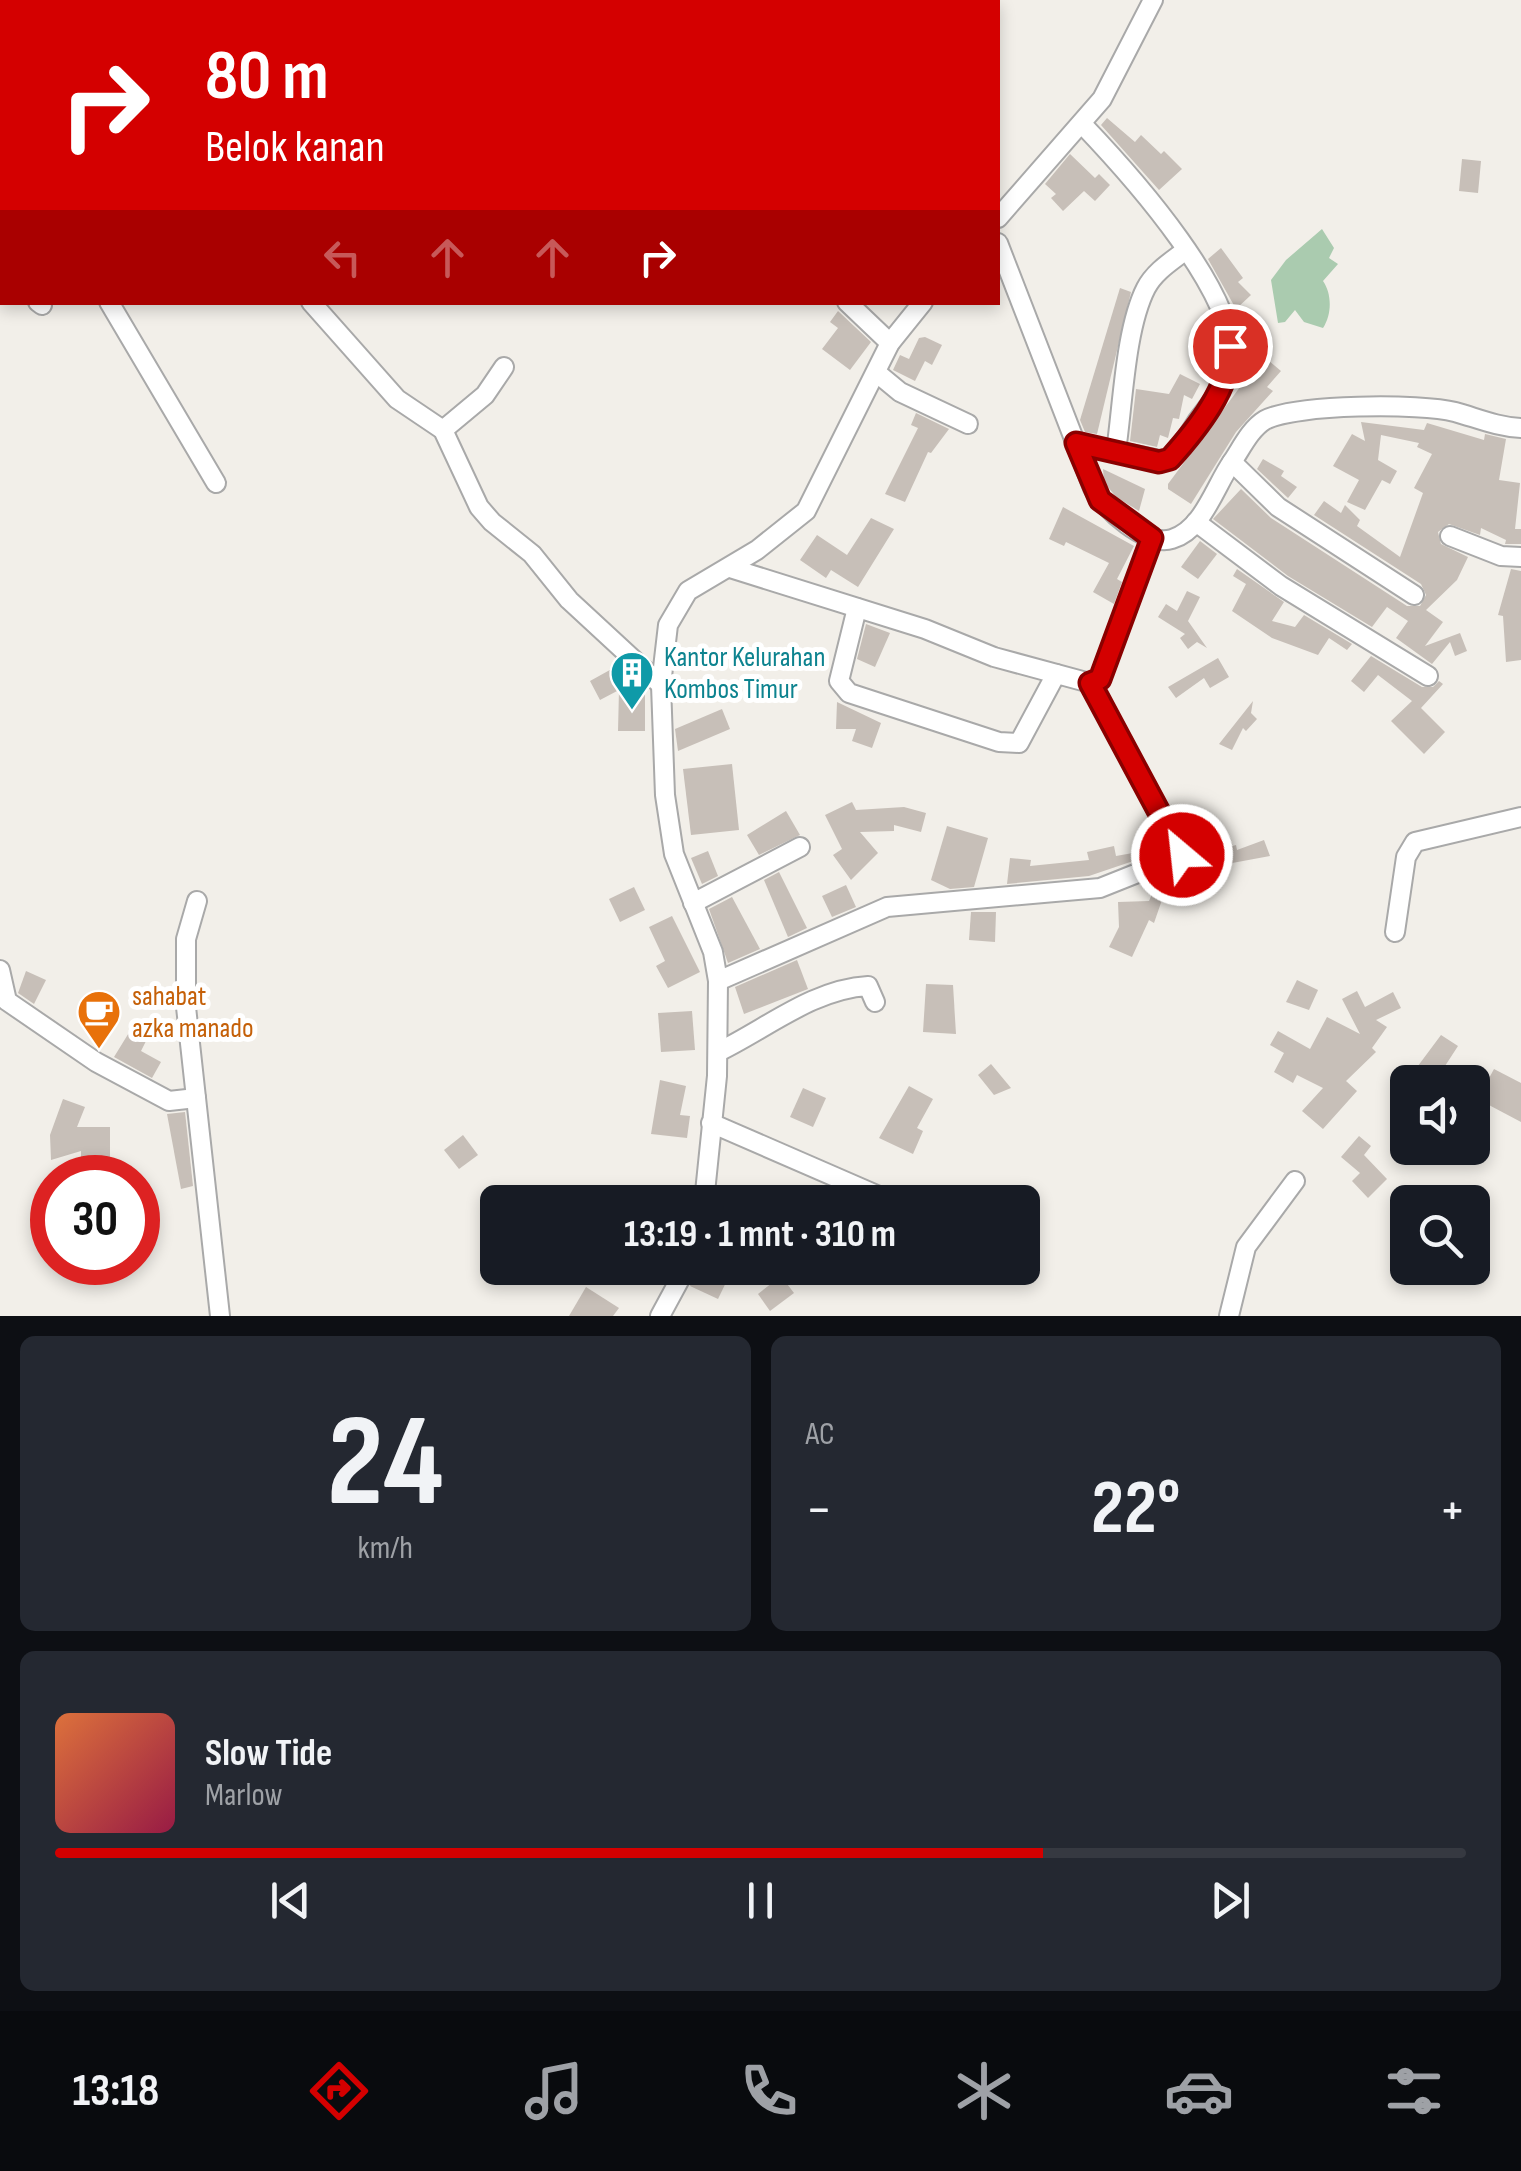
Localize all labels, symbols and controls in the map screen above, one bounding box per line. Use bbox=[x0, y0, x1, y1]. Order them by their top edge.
text: 80 m bbox=[205, 35, 329, 119]
icon: right bbox=[40, 40, 170, 170]
text: Belok kanan bbox=[205, 120, 385, 175]
icon: left bbox=[315, 230, 370, 285]
icon: ahead bbox=[420, 230, 475, 285]
icon: ahead bbox=[525, 230, 580, 285]
icon: right bbox=[630, 230, 685, 285]
pin bbox=[1188, 304, 1273, 389]
icon: arrive bbox=[1203, 319, 1258, 374]
place label: Kantor Kelurahan Kombos Timur bbox=[664, 641, 825, 706]
building icon: Kantor Kelurahan Kombos Timur bbox=[609, 650, 655, 711]
position arrow bbox=[1130, 803, 1234, 907]
place label: sahabat azka manado bbox=[132, 980, 254, 1045]
cafe icon: sahabat azka manado bbox=[76, 989, 122, 1050]
map controls bbox=[1390, 1065, 1490, 1285]
button: sound bbox=[1390, 1065, 1490, 1165]
speed limit sign: 30 bbox=[30, 1155, 160, 1285]
button: search bbox=[1390, 1185, 1490, 1285]
text: 13:19 · 1 mnt · 310 m bbox=[624, 1212, 896, 1257]
text: 24 bbox=[327, 1386, 444, 1542]
text: AC bbox=[806, 1415, 834, 1454]
text: 22° bbox=[1091, 1464, 1180, 1555]
text: − bbox=[806, 1477, 832, 1544]
text: + bbox=[1439, 1477, 1466, 1544]
text: km/h bbox=[358, 1529, 413, 1568]
text: Slow Tide bbox=[205, 1731, 332, 1776]
text: Marlow bbox=[205, 1776, 283, 1815]
icon: previous bbox=[263, 1873, 318, 1928]
icon: pause bbox=[733, 1873, 788, 1928]
icon: next bbox=[1203, 1873, 1258, 1928]
icon: directions bbox=[304, 2056, 374, 2126]
icon: music bbox=[519, 2056, 589, 2126]
icon: phone bbox=[734, 2056, 804, 2126]
icon: climate bbox=[949, 2056, 1019, 2126]
icon: car bbox=[1164, 2056, 1234, 2126]
icon: filters bbox=[1379, 2056, 1449, 2126]
text: 13:18 bbox=[72, 2064, 159, 2119]

